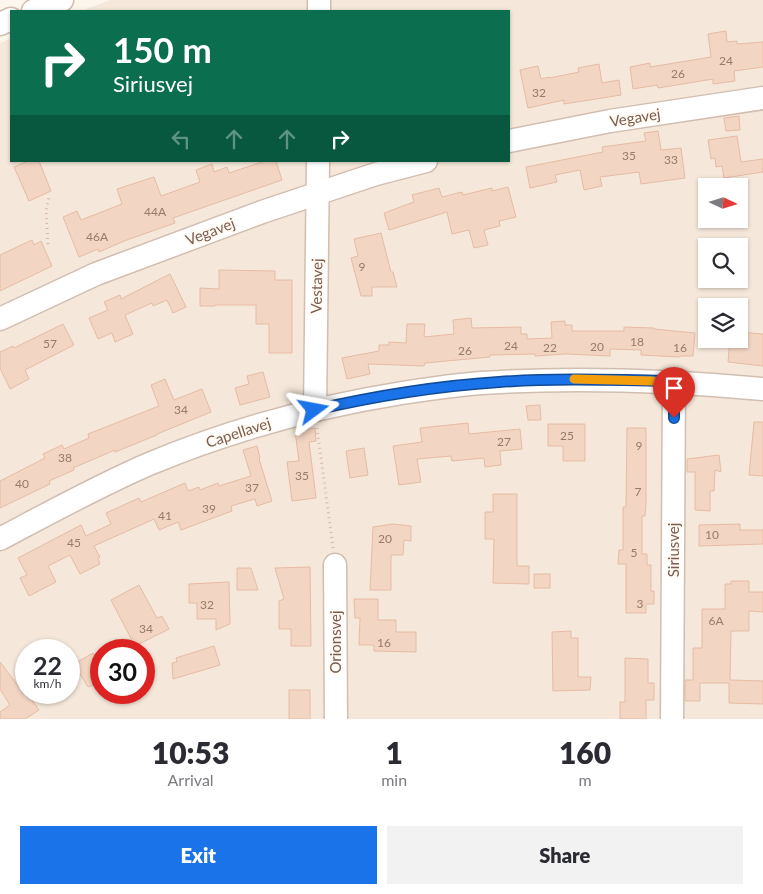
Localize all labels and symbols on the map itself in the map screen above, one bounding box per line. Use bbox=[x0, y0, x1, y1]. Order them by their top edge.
house number: 24 bbox=[719, 53, 733, 68]
house number: 26 bbox=[671, 66, 685, 81]
house number: 32 bbox=[532, 85, 546, 100]
street label: Vegavej bbox=[608, 104, 662, 130]
house number: 35 bbox=[622, 148, 636, 163]
house number: 33 bbox=[664, 152, 678, 167]
north arrow bbox=[698, 178, 748, 228]
house number: 44A bbox=[144, 204, 167, 219]
street label: Vegavej bbox=[183, 213, 237, 249]
house number: 46A bbox=[86, 229, 109, 244]
street label: Vestavej bbox=[307, 258, 325, 314]
house number: 9 bbox=[359, 259, 366, 274]
house number: 18 bbox=[630, 334, 644, 349]
house number: 57 bbox=[43, 336, 57, 351]
house number: 24 bbox=[504, 338, 518, 353]
house number: 20 bbox=[590, 339, 604, 354]
house number: 22 bbox=[543, 340, 557, 355]
house number: 16 bbox=[673, 340, 687, 355]
house number: 26 bbox=[458, 343, 472, 358]
pin bbox=[653, 367, 695, 418]
position arrow bbox=[287, 383, 339, 435]
house number: 34 bbox=[174, 402, 188, 417]
street label: Capellavej bbox=[203, 413, 273, 451]
house number: 25 bbox=[560, 428, 574, 443]
house number: 27 bbox=[497, 434, 511, 449]
house number: 9 bbox=[636, 438, 643, 453]
house number: 38 bbox=[58, 450, 72, 465]
house number: 35 bbox=[295, 468, 309, 483]
house number: 40 bbox=[15, 476, 29, 491]
house number: 37 bbox=[245, 480, 259, 495]
house number: 7 bbox=[635, 484, 642, 499]
house number: 39 bbox=[202, 501, 216, 516]
house number: 41 bbox=[158, 508, 172, 523]
street label: Siriusvej bbox=[664, 523, 682, 577]
house number: 10 bbox=[705, 527, 719, 542]
house number: 20 bbox=[378, 531, 392, 546]
house number: 45 bbox=[67, 535, 81, 550]
house number: 5 bbox=[631, 545, 638, 560]
house number: 3 bbox=[637, 596, 644, 611]
house number: 32 bbox=[200, 597, 214, 612]
street label: Orionsvej bbox=[326, 610, 344, 674]
house number: 6A bbox=[708, 613, 724, 628]
house number: 34 bbox=[139, 621, 153, 636]
house number: 16 bbox=[377, 635, 391, 650]
speed limit sign: 30 bbox=[90, 639, 155, 704]

